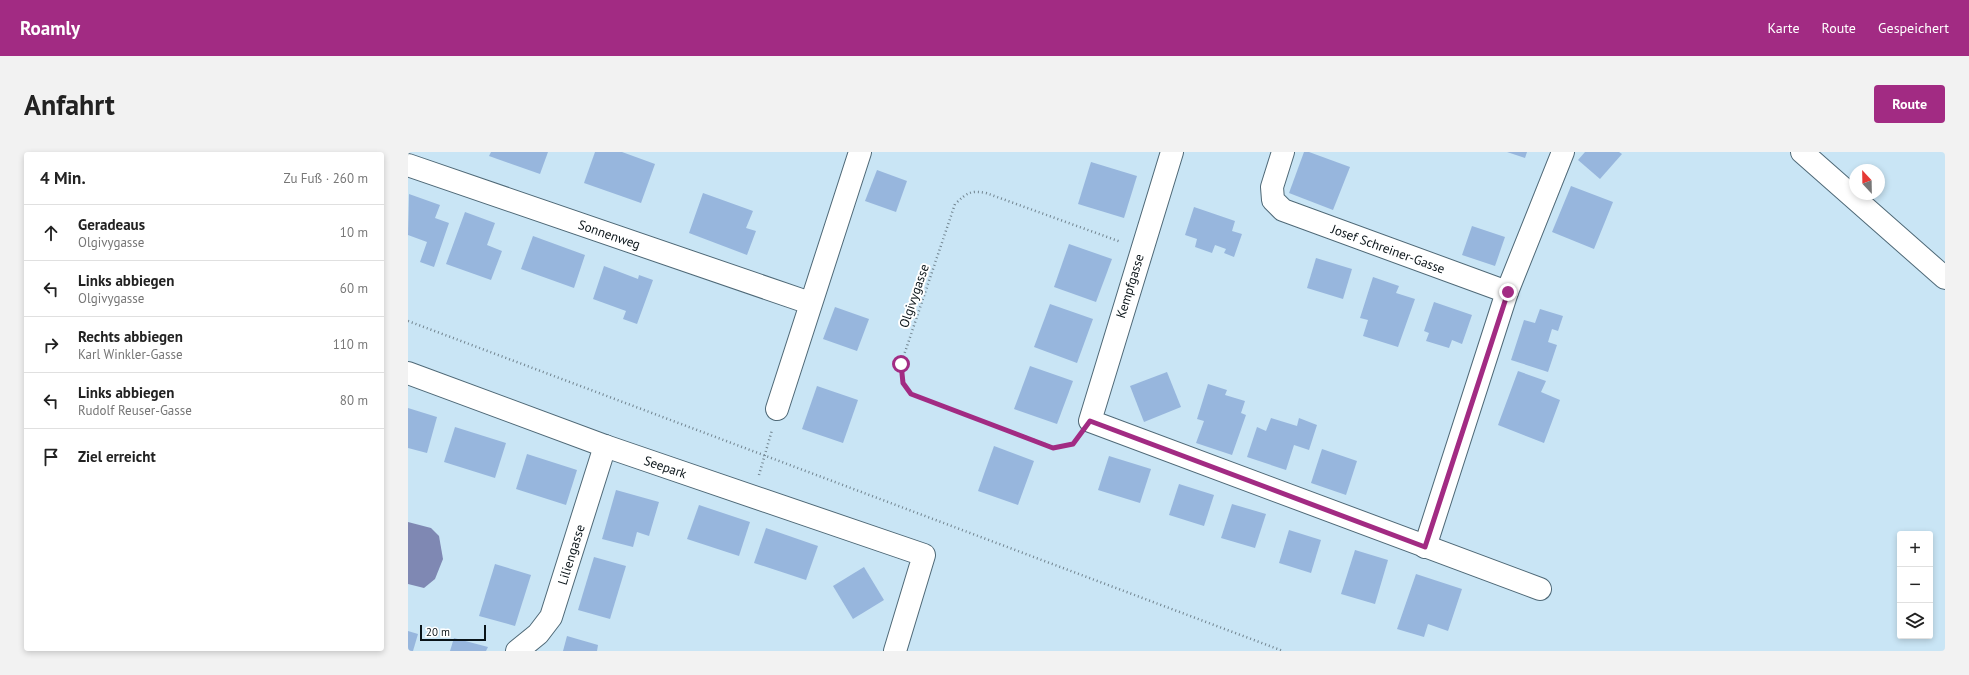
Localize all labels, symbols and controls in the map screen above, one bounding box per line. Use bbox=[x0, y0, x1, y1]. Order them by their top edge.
text: Roamly bbox=[20, 16, 80, 40]
text: Karte bbox=[1768, 19, 1800, 37]
text: Route bbox=[1822, 19, 1856, 37]
text: Gespeichert bbox=[1878, 19, 1949, 37]
button: Route bbox=[1874, 85, 1945, 123]
text: Anfahrt bbox=[24, 86, 115, 123]
north arrow bbox=[1849, 164, 1885, 200]
text: 4 Min. bbox=[40, 167, 86, 189]
text: Zu Fuß · 260 m bbox=[284, 170, 368, 187]
text: Geradeaus bbox=[78, 215, 145, 234]
street label: Sonnenweg bbox=[576, 216, 643, 253]
street label: Josef Schreiner-Gasse bbox=[1328, 220, 1447, 277]
icon: ahead bbox=[40, 222, 62, 244]
text: 10 m bbox=[340, 224, 368, 241]
text: Olgivygasse bbox=[78, 234, 144, 251]
street label: Kempfgasse bbox=[1112, 252, 1148, 320]
street label: Olgivygasse bbox=[895, 262, 933, 330]
text: Links abbiegen bbox=[78, 271, 174, 290]
icon: left bbox=[40, 278, 62, 300]
text: 60 m bbox=[340, 280, 368, 297]
route end bbox=[1499, 283, 1517, 301]
text: Olgivygasse bbox=[78, 290, 144, 307]
text: Rechts abbiegen bbox=[78, 327, 183, 346]
icon: right bbox=[40, 334, 62, 356]
text: 110 m bbox=[333, 336, 368, 353]
text: Karl Winkler-Gasse bbox=[78, 346, 183, 363]
route start bbox=[892, 355, 910, 373]
text: Links abbiegen bbox=[78, 383, 174, 402]
icon: left bbox=[40, 390, 62, 412]
text: 80 m bbox=[340, 392, 368, 409]
text: Rudolf Reuser-Gasse bbox=[78, 402, 192, 419]
icon: arrive bbox=[40, 446, 62, 468]
text: Ziel erreicht bbox=[78, 447, 156, 466]
street label: Seepark bbox=[642, 451, 690, 482]
street label: Liliengasse bbox=[553, 522, 588, 587]
map controls bbox=[1897, 531, 1933, 639]
button: + bbox=[1897, 531, 1933, 567]
button: − bbox=[1897, 567, 1933, 603]
button: layers bbox=[1897, 603, 1933, 639]
scale bar bbox=[420, 623, 486, 642]
text: 20 m bbox=[426, 625, 450, 639]

